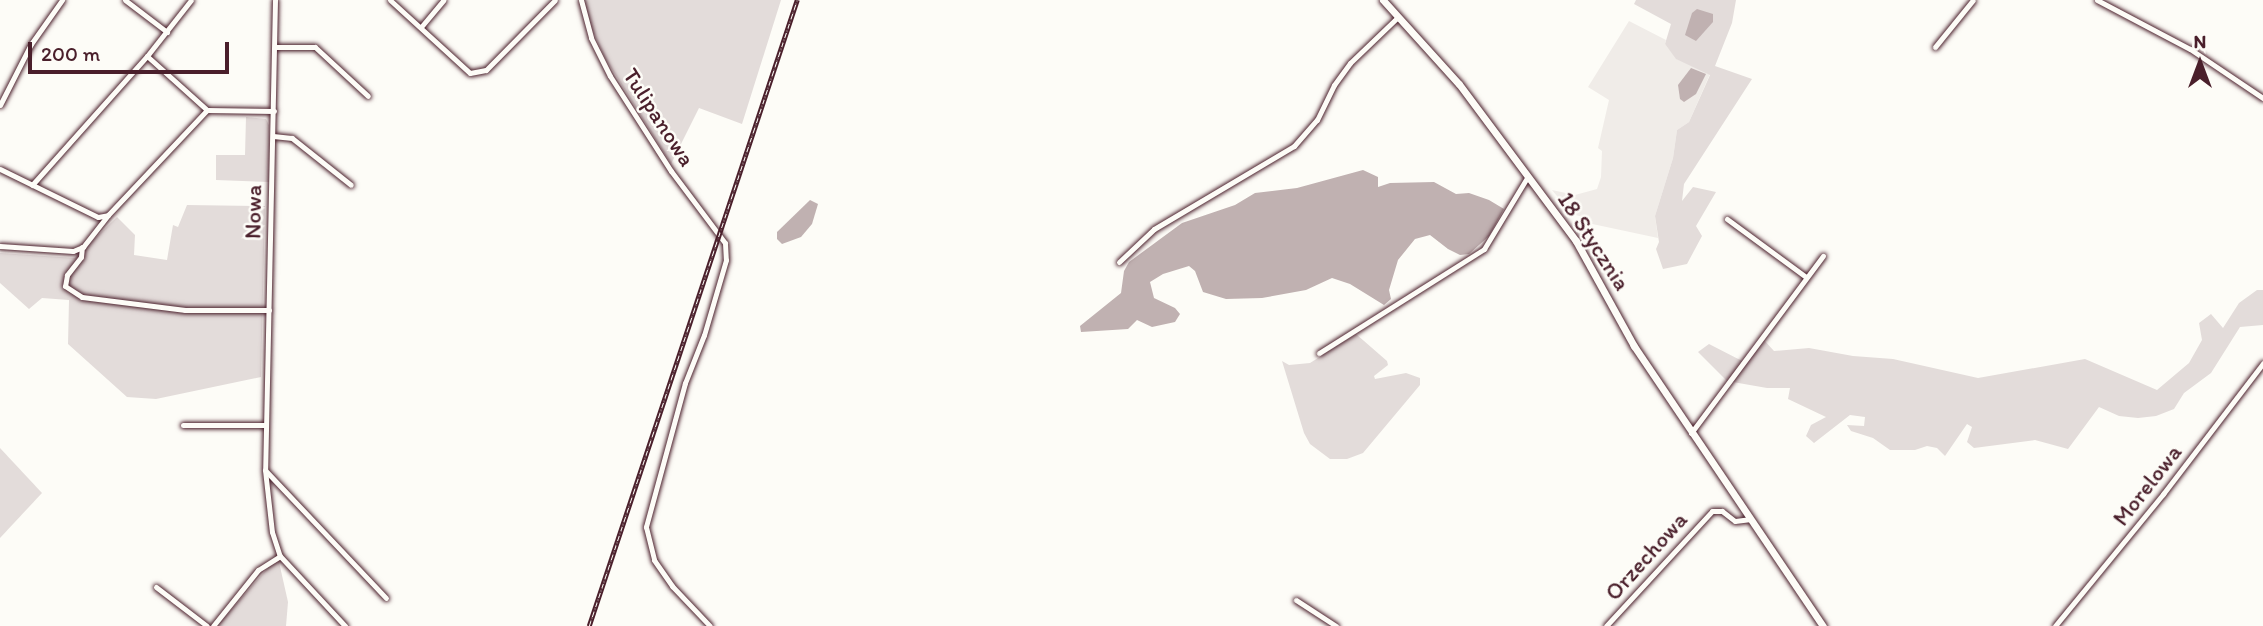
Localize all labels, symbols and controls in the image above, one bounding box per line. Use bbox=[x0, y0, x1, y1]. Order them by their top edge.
scale bar bbox=[32, 28, 233, 72]
north arrow bbox=[2165, 28, 2235, 98]
text: N bbox=[2194, 30, 2206, 53]
text: 200 m bbox=[41, 41, 100, 66]
street label: Tulipanowa bbox=[617, 63, 701, 171]
street label: Nowa bbox=[239, 185, 267, 239]
street label: 18 Stycznia bbox=[1552, 187, 1636, 295]
street label: Morelowa bbox=[2107, 439, 2187, 531]
street label: Orzechowa bbox=[1599, 506, 1693, 606]

